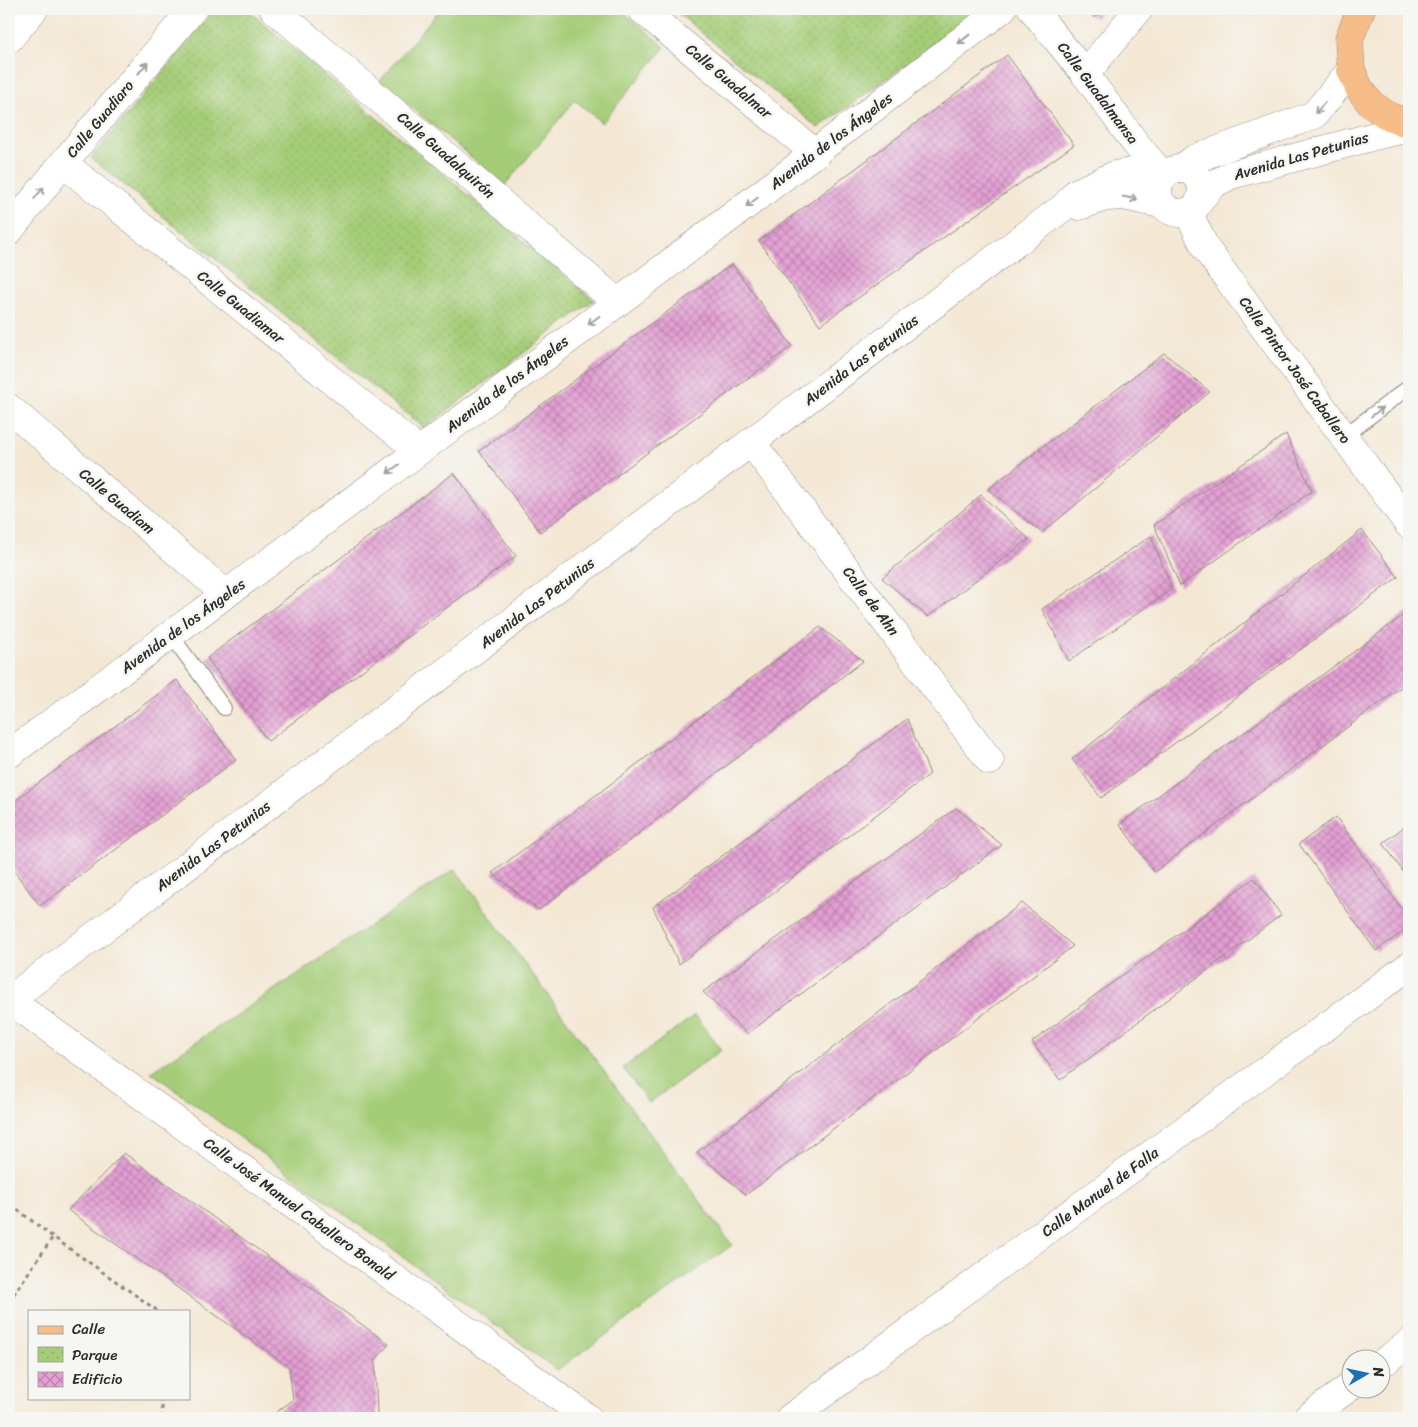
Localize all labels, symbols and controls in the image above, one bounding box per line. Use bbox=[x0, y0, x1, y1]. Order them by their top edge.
one-way arrow bbox=[958, 33, 971, 44]
street label: Calle Guadalmansa bbox=[1051, 36, 1146, 150]
street label: Calle Guadalmar bbox=[680, 37, 779, 126]
one-way arrow bbox=[137, 62, 148, 75]
street label: Calle Guadiaro bbox=[59, 74, 141, 164]
street label: Avenida de los Ángeles bbox=[763, 86, 898, 197]
one-way arrow bbox=[1315, 101, 1326, 114]
street label: Calle Guadalquirón bbox=[391, 105, 501, 205]
street label: Avenida Las Petunias bbox=[1230, 124, 1372, 188]
one-way arrow bbox=[34, 187, 45, 200]
one-way arrow bbox=[1121, 194, 1137, 203]
one-way arrow bbox=[746, 196, 759, 207]
street label: Calle Guadiamar bbox=[191, 263, 291, 351]
street label: Calle Pintor José Caballero bbox=[1232, 291, 1358, 450]
street label: Avenida Las Petunias bbox=[797, 308, 924, 413]
one-way arrow bbox=[587, 315, 601, 325]
street label: Avenida de los Ángeles bbox=[439, 329, 574, 440]
one-way arrow bbox=[1370, 406, 1383, 417]
street label: Calle Guadiam bbox=[73, 461, 161, 541]
one-way arrow bbox=[386, 464, 400, 474]
street label: Avenida Las Petunias bbox=[473, 551, 600, 656]
street label: Calle de Ahn bbox=[836, 560, 906, 642]
street label: Avenida de los Ángeles bbox=[114, 572, 251, 681]
street label: Avenida Las Petunias bbox=[149, 794, 276, 899]
street label: Calle José Manuel Caballero Bonald bbox=[198, 1131, 401, 1288]
street label: Calle Manuel de Falla bbox=[1036, 1140, 1165, 1244]
legend bbox=[28, 1310, 190, 1400]
text: Calle bbox=[72, 1316, 105, 1342]
text: Parque bbox=[72, 1342, 117, 1368]
north arrow bbox=[1340, 1350, 1390, 1400]
text: N bbox=[1365, 1364, 1391, 1379]
text: Edificio bbox=[72, 1366, 123, 1392]

